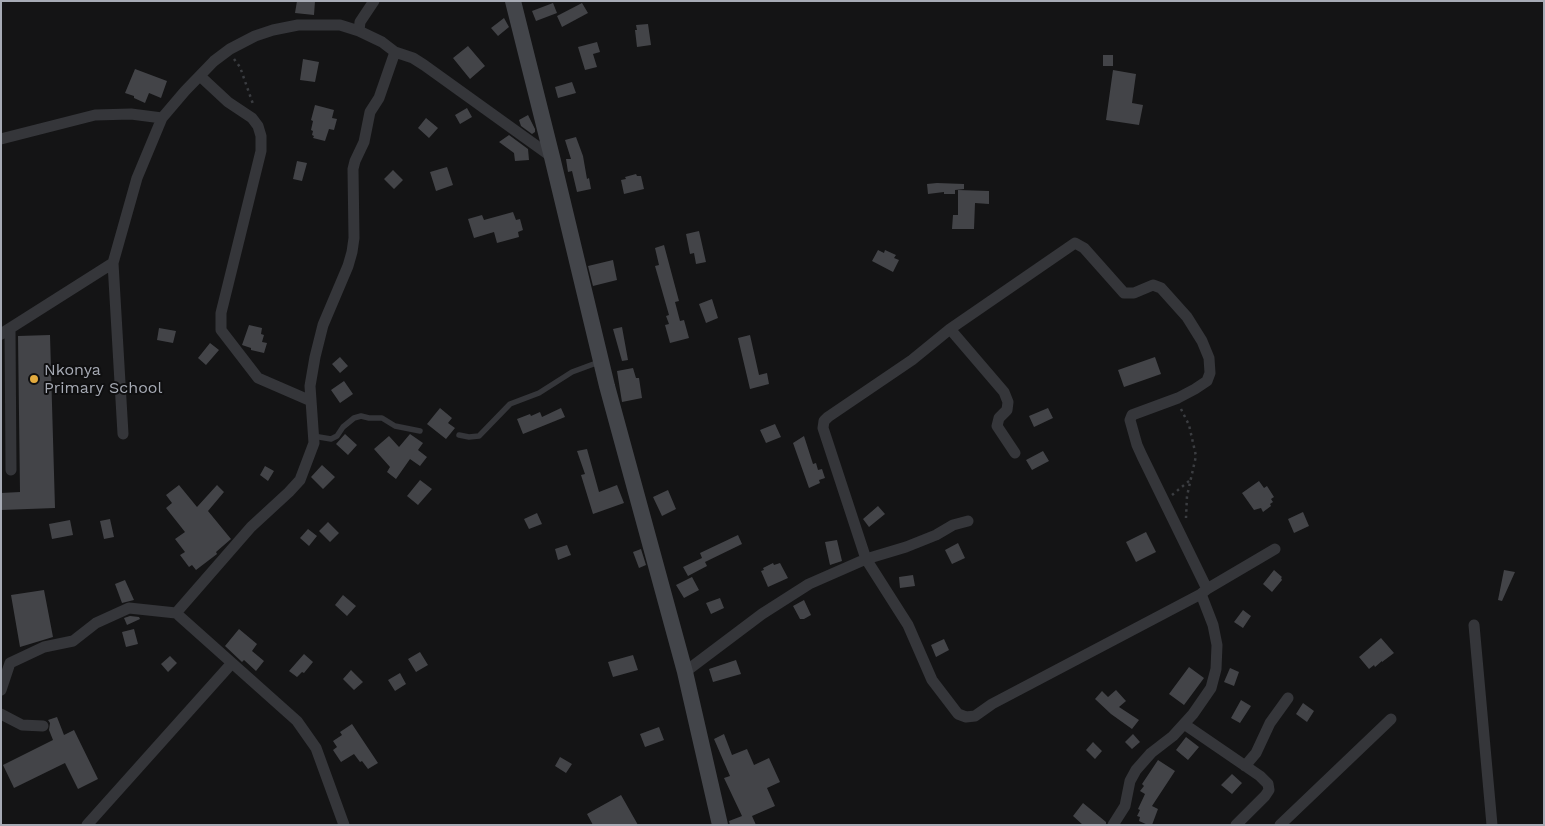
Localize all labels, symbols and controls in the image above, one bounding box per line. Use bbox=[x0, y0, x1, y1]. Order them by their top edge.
place label: Nkonya Primary School bbox=[44, 360, 162, 398]
marker: Nkonya Primary School bbox=[28, 373, 40, 385]

